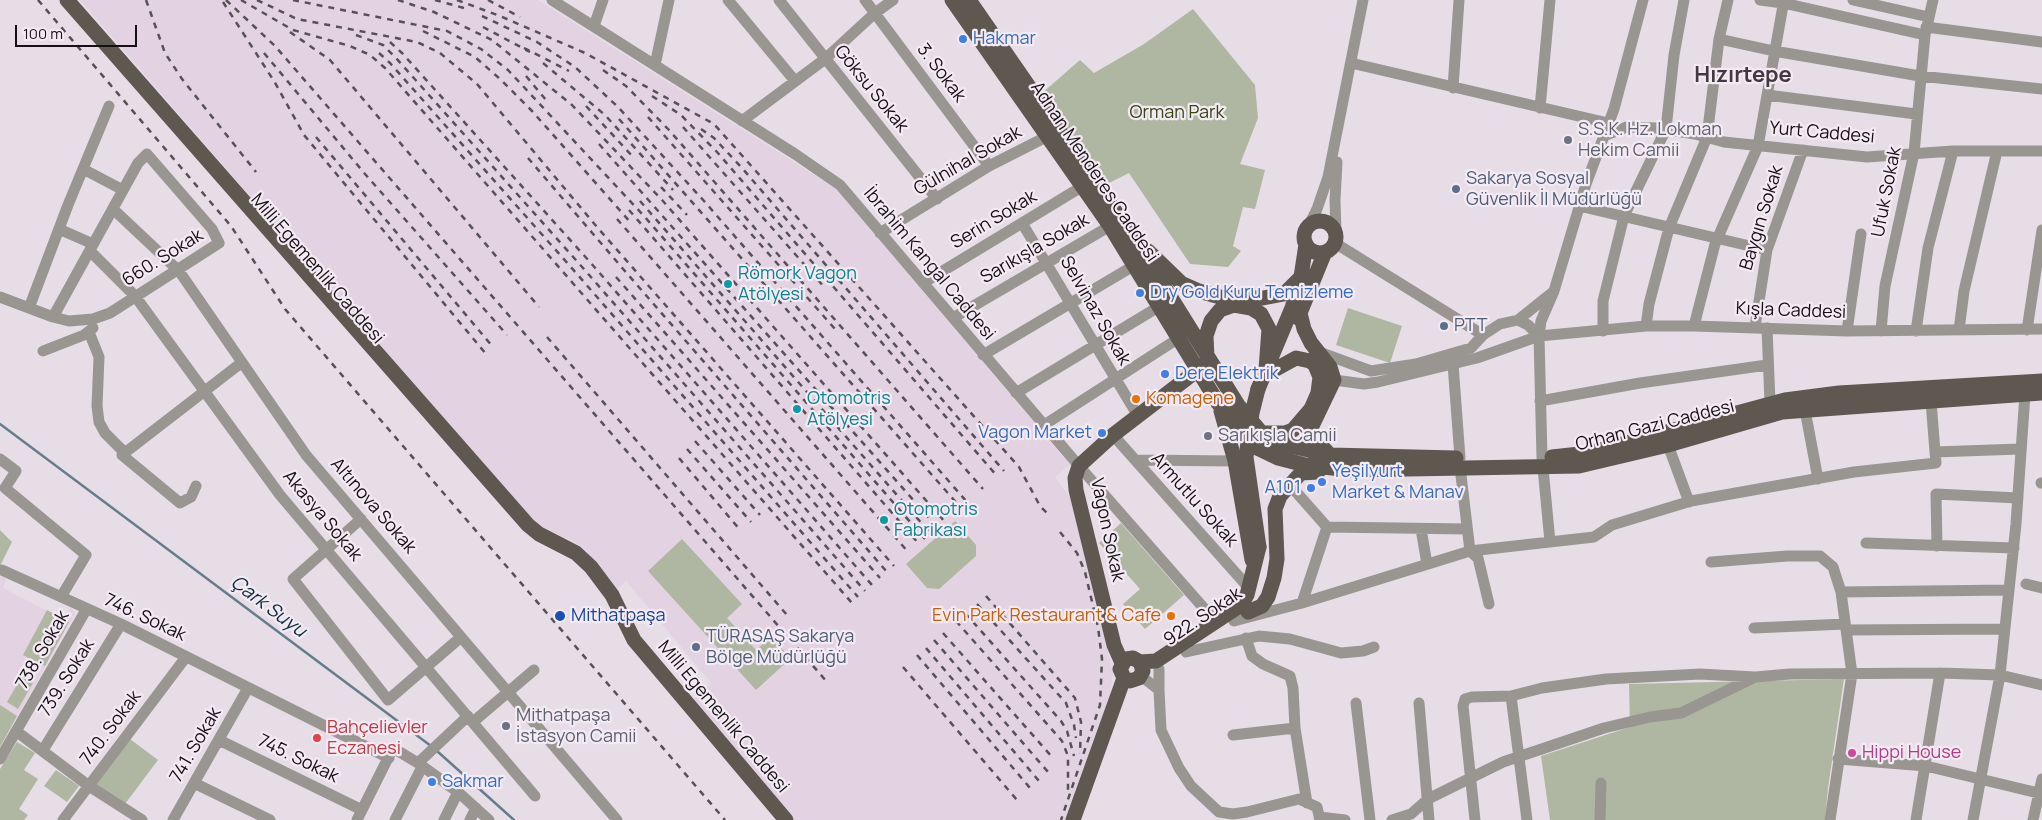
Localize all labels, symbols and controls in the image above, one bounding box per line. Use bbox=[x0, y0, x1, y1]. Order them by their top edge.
scale bar bbox=[18, 15, 140, 47]
text: 100 m bbox=[23, 23, 63, 44]
place label: Hakmar bbox=[973, 28, 1036, 50]
marker: Hakmar bbox=[957, 33, 969, 45]
street label: 3. Sokak bbox=[912, 39, 970, 107]
street label: Göksu Sokak bbox=[829, 41, 913, 137]
district label: Hızırtepe bbox=[1694, 63, 1792, 89]
street label: Adnan Menderes Caddesi bbox=[1026, 78, 1162, 266]
park label: Orman Park bbox=[1130, 102, 1224, 124]
street label: Yurt Caddesi bbox=[1768, 118, 1876, 148]
place label: S.S.K. Hz. Lokman Hekim Camii bbox=[1578, 119, 1722, 162]
street label: Gülnihal Sokak bbox=[910, 122, 1026, 200]
marker: S.S.K. Hz. Lokman Hekim Camii bbox=[1562, 134, 1574, 146]
street label: Ufuk Sokak bbox=[1868, 145, 1906, 239]
street label: Baygın Sokak bbox=[1736, 163, 1788, 273]
place label: Sakarya Sosyal Güvenlik İl Müdürlüğü bbox=[1466, 168, 1642, 210]
street label: İbrahim Kangal Caddesi bbox=[859, 183, 999, 345]
marker: Sakarya Sosyal Güvenlik İl Müdürlüğü bbox=[1450, 183, 1462, 195]
street label: Serin Sokak bbox=[947, 186, 1041, 254]
street label: Milli Egemenlik Caddesi bbox=[246, 189, 388, 349]
street label: Sarıkışla Sokak bbox=[977, 209, 1093, 289]
street label: 660. Sokak bbox=[119, 225, 207, 291]
street label: Selvinaz Sokak bbox=[1055, 253, 1135, 369]
place label: Römork Vagon Atölyesi bbox=[738, 263, 857, 306]
marker: Römork Vagon Atölyesi bbox=[722, 278, 734, 290]
place label: Dry Gold Kuru Temizleme bbox=[1150, 282, 1354, 304]
marker: Dry Gold Kuru Temizleme bbox=[1134, 287, 1146, 299]
street label: Kışla Caddesi bbox=[1735, 298, 1847, 324]
place label: PTT bbox=[1454, 315, 1487, 337]
marker: PTT bbox=[1438, 320, 1450, 332]
place label: Dere Elektrik bbox=[1175, 363, 1279, 385]
marker: Dere Elektrik bbox=[1159, 368, 1171, 380]
place label: Otomotris Atölyesi bbox=[807, 388, 891, 430]
place label: Komagene bbox=[1146, 388, 1234, 410]
marker: Komagene bbox=[1130, 393, 1142, 405]
street label: Orhan Gazi Caddesi bbox=[1573, 396, 1737, 456]
marker: Otomotris Atölyesi bbox=[791, 403, 803, 415]
place label: Vagon Market bbox=[978, 422, 1092, 444]
place label: Sarıkışla Camii bbox=[1218, 425, 1337, 447]
marker: Vagon Market bbox=[1096, 427, 1108, 439]
marker: Sarıkışla Camii bbox=[1202, 430, 1214, 442]
street label: Armutlu Sokak bbox=[1146, 449, 1242, 551]
street label: Altınova Sokak bbox=[326, 454, 420, 558]
place label: Yeşilyurt Market & Manav bbox=[1332, 461, 1464, 504]
street label: Akasya Sokak bbox=[278, 466, 366, 566]
street label: Vagon Sokak bbox=[1085, 476, 1129, 584]
marker: Yeşilyurt Market & Manav bbox=[1316, 476, 1328, 488]
place label: A101 bbox=[1265, 477, 1301, 499]
marker: A101 bbox=[1305, 482, 1317, 494]
place label: Otomotris Fabrikası bbox=[894, 499, 978, 542]
marker: Otomotris Fabrikası bbox=[878, 514, 890, 526]
water label: Çark Suyu bbox=[226, 571, 310, 643]
street label: 922. Sokak bbox=[1160, 583, 1246, 651]
street label: 746. Sokak bbox=[101, 590, 189, 646]
place label: Mithatpaşa bbox=[571, 605, 666, 627]
place label: Evin Park Restaurant & Cafe bbox=[932, 605, 1161, 627]
street label: 738. Sokak bbox=[12, 607, 74, 693]
marker: Mithatpaşa bbox=[553, 609, 567, 623]
marker: Evin Park Restaurant & Cafe bbox=[1165, 610, 1177, 622]
place label: TÜRASAŞ Sakarya Bölge Müdürlüğü bbox=[706, 626, 854, 669]
street label: 739. Sokak bbox=[35, 635, 99, 721]
street label: Milli Egemenlik Caddesi bbox=[653, 636, 793, 798]
marker: TÜRASAŞ Sakarya Bölge Müdürlüğü bbox=[690, 641, 702, 653]
street label: 740. Sokak bbox=[76, 686, 146, 770]
street label: 741. Sokak bbox=[166, 704, 226, 786]
place label: Mithatpaşa İstasyon Camii bbox=[516, 705, 637, 748]
place label: Bahçelievler Eczanesi bbox=[327, 717, 428, 760]
marker: Mithatpaşa İstasyon Camii bbox=[500, 720, 512, 732]
street label: 745. Sokak bbox=[254, 730, 342, 788]
marker: Bahçelievler Eczanesi bbox=[311, 732, 323, 744]
place label: Hippi House bbox=[1862, 742, 1961, 764]
marker: Hippi House bbox=[1846, 747, 1858, 759]
place label: Sakmar bbox=[442, 771, 504, 793]
marker: Sakmar bbox=[426, 776, 438, 788]

